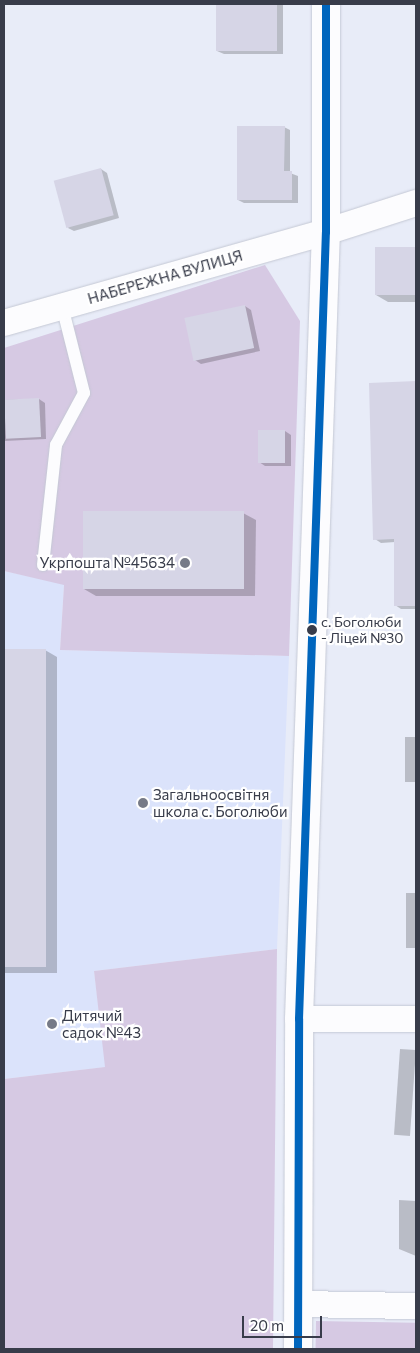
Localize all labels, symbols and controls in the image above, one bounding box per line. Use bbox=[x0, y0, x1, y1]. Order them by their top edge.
street label: НАБЕРЕЖНА ВУЛИЦЯ bbox=[85, 246, 245, 308]
place label: Укрпошта №45634 bbox=[40, 554, 175, 572]
marker: Укрпошта №45634 bbox=[179, 557, 191, 569]
place label: с. Боголюби - Ліцей №30 bbox=[321, 614, 403, 646]
marker: с. Боголюби - Ліцей №30 bbox=[307, 625, 317, 635]
place label: Загальноосвітня школа с. Боголюби bbox=[153, 785, 287, 820]
marker: Загальноосвітня школа с. Боголюби bbox=[137, 797, 149, 809]
place label: Дитячий садок №43 bbox=[62, 1006, 141, 1041]
marker: Дитячий садок №43 bbox=[46, 1018, 58, 1030]
scale bar bbox=[245, 1306, 325, 1338]
text: 20 m bbox=[250, 1316, 284, 1334]

